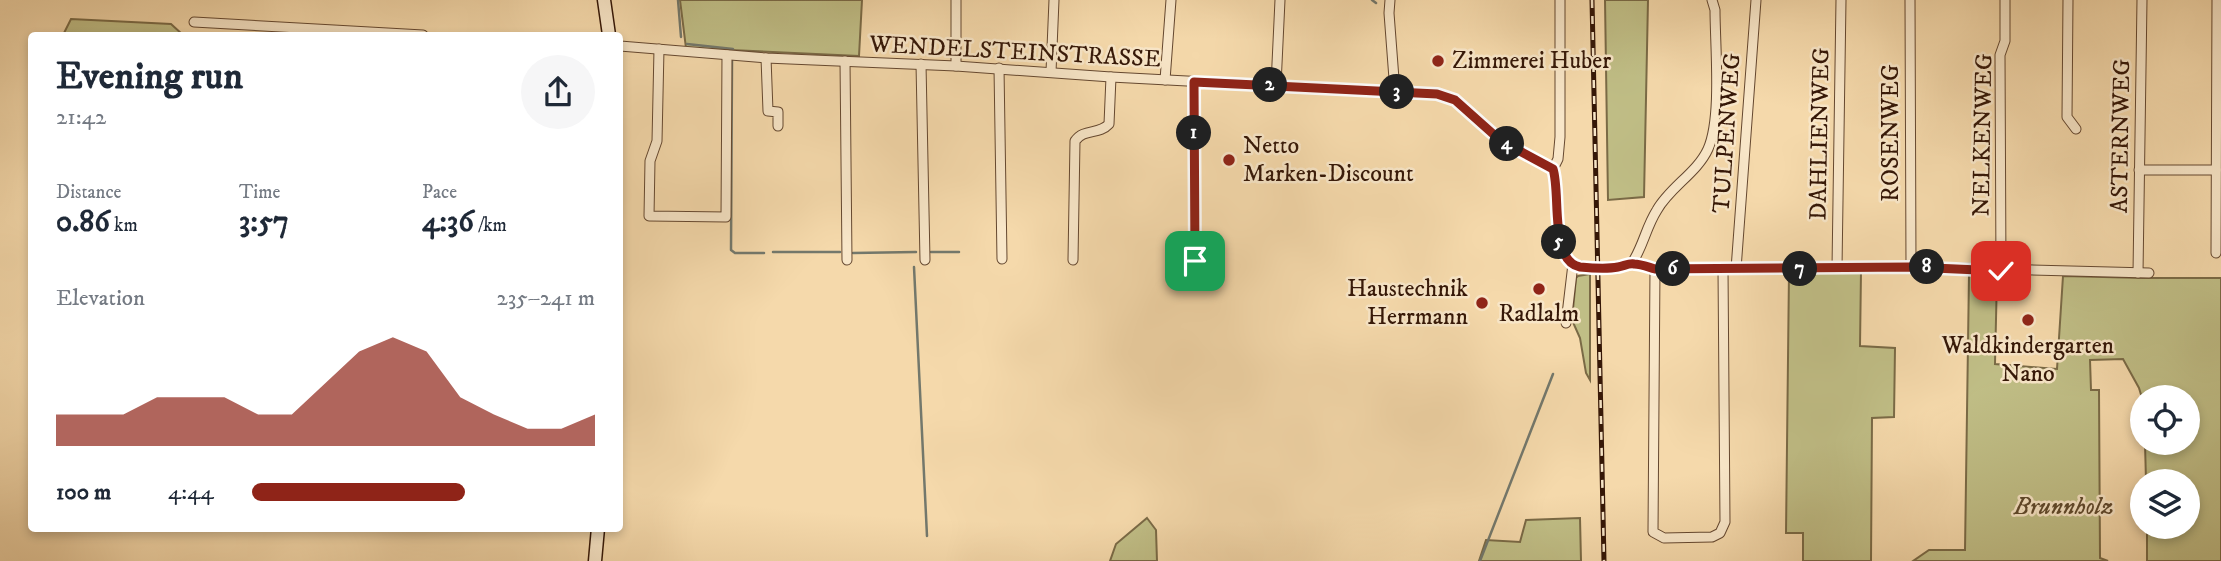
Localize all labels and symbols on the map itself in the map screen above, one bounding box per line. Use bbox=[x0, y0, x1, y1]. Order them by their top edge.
street label: WENDELSTEINSTRASSE bbox=[867, 29, 1162, 75]
place label: Zimmerei Huber bbox=[1452, 46, 1611, 76]
street label: DAHLIENWEG bbox=[1803, 47, 1837, 221]
street label: TULPENWEG bbox=[1706, 52, 1748, 214]
marker: Zimmerei Huber bbox=[1430, 53, 1446, 69]
street label: NELKENWEG bbox=[1967, 53, 1999, 217]
street label: ASTERNWEG bbox=[2105, 58, 2137, 213]
street label: ROSENWEG bbox=[1876, 64, 1906, 202]
pin: 2 bbox=[1252, 68, 1288, 102]
pin: 3 bbox=[1380, 74, 1414, 110]
pin: 1 bbox=[1176, 116, 1212, 150]
pin: 4 bbox=[1490, 127, 1524, 162]
place label: Netto Marken-Discount bbox=[1243, 131, 1414, 189]
marker: Netto Marken-Discount bbox=[1221, 152, 1237, 168]
pin: 5 bbox=[1542, 224, 1576, 260]
pin bbox=[1165, 231, 1225, 291]
pin bbox=[1971, 241, 2031, 301]
pin: 8 bbox=[1910, 250, 1944, 284]
pin: 6 bbox=[1656, 252, 1690, 286]
pin: 7 bbox=[1783, 252, 1818, 286]
place label: Haustechnik Herrmann bbox=[1347, 274, 1468, 332]
marker: Radlalm bbox=[1531, 281, 1547, 297]
marker: Haustechnik Herrmann bbox=[1474, 295, 1490, 311]
place label: Radlalm bbox=[1499, 299, 1579, 329]
marker: Waldkindergarten Nano bbox=[2020, 312, 2036, 328]
place label: Waldkindergarten Nano bbox=[1941, 331, 2115, 389]
park label: Brunnholz bbox=[2013, 492, 2114, 522]

